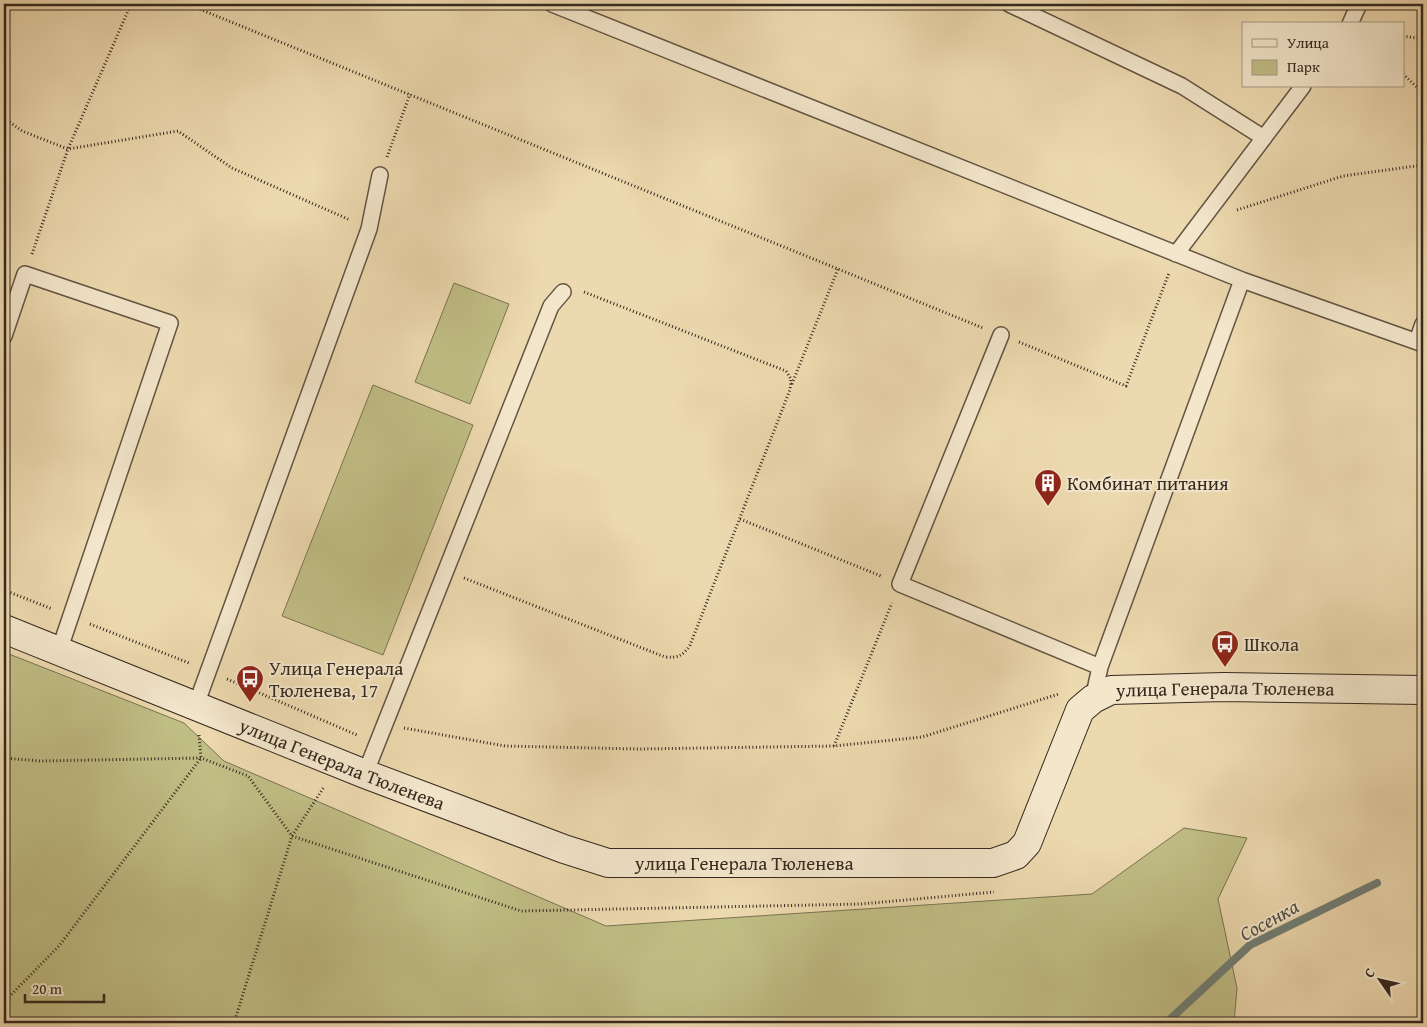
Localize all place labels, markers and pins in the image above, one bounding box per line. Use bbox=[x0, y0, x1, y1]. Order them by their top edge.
building icon: Комбинат питания bbox=[1033, 468, 1063, 507]
place label: Комбинат питания bbox=[1067, 469, 1229, 497]
bus stop icon: Школа bbox=[1210, 629, 1240, 668]
place label: Школа bbox=[1244, 630, 1299, 658]
place label: Улица Генерала Тюленева, 17 bbox=[269, 654, 403, 704]
bus stop icon: Улица Генерала Тюленева, 17 bbox=[235, 664, 265, 703]

